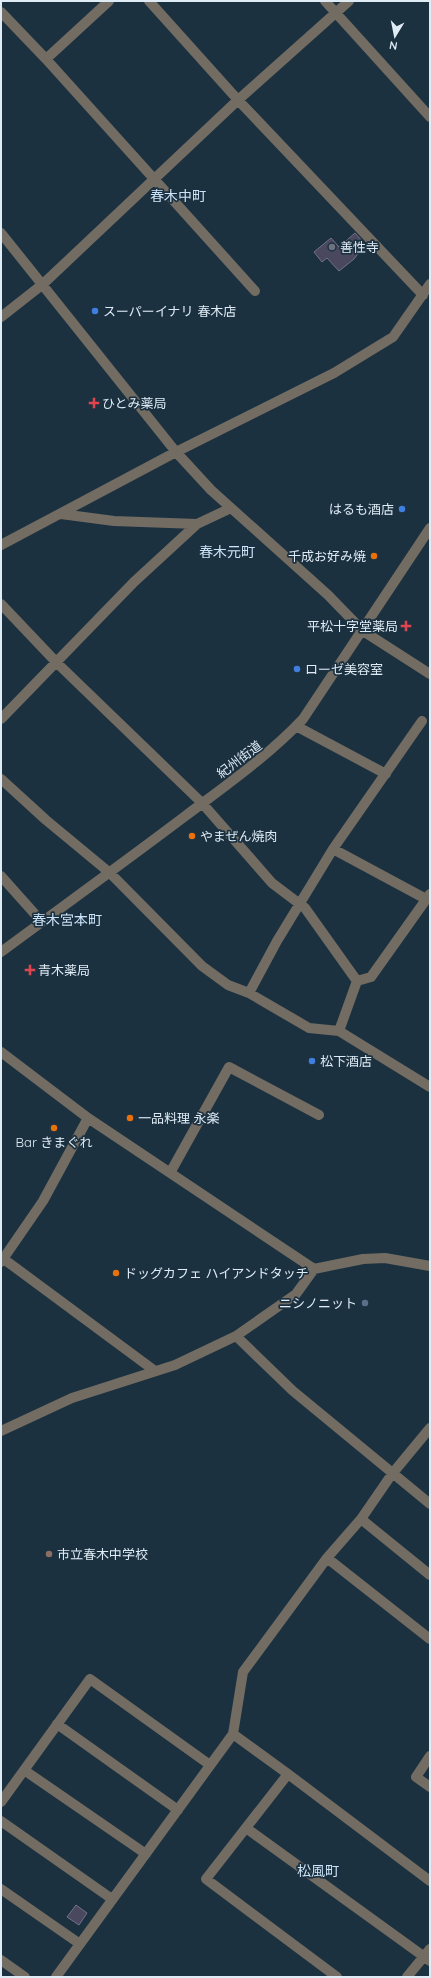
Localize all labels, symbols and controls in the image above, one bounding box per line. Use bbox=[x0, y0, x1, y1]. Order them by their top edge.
north arrow bbox=[375, 16, 415, 56]
text: N bbox=[388, 38, 398, 53]
district label: 春木中町 bbox=[150, 187, 206, 205]
place label: 善性寺 bbox=[340, 239, 379, 255]
marker: 善性寺 bbox=[327, 242, 337, 252]
place label: スーパーイナリ 春木店 bbox=[103, 303, 236, 319]
marker: スーパーイナリ 春木店 bbox=[90, 306, 100, 316]
place label: ひとみ薬局 bbox=[102, 395, 167, 411]
marker: ひとみ薬局 bbox=[89, 398, 99, 408]
place label: はるも酒店 bbox=[329, 501, 394, 517]
marker: はるも酒店 bbox=[397, 504, 407, 514]
district label: 春木元町 bbox=[199, 543, 255, 561]
place label: 千成お好み焼 bbox=[288, 548, 366, 564]
marker: 千成お好み焼 bbox=[369, 551, 379, 561]
place label: 平松十字堂薬局 bbox=[307, 618, 398, 634]
marker: 平松十字堂薬局 bbox=[401, 621, 411, 631]
place label: ローゼ美容室 bbox=[305, 661, 383, 677]
marker: ローゼ美容室 bbox=[292, 664, 302, 674]
street label: 紀州街道 bbox=[213, 737, 265, 781]
place label: やまぜん焼肉 bbox=[200, 828, 278, 844]
marker: やまぜん焼肉 bbox=[187, 831, 197, 841]
district label: 春木宮本町 bbox=[32, 911, 102, 929]
place label: 青木薬局 bbox=[38, 962, 90, 978]
marker: 青木薬局 bbox=[25, 965, 35, 975]
place label: 松下酒店 bbox=[320, 1053, 372, 1069]
marker: 松下酒店 bbox=[307, 1056, 317, 1066]
place label: 一品料理 永楽 bbox=[138, 1110, 220, 1126]
marker: 一品料理 永楽 bbox=[125, 1113, 135, 1123]
marker: Bar きまぐれ bbox=[49, 1123, 59, 1133]
place label: Bar きまぐれ bbox=[16, 1134, 92, 1150]
place label: ドッグカフェ ハイアンドタッチ bbox=[124, 1265, 309, 1281]
marker: ドッグカフェ ハイアンドタッチ bbox=[111, 1268, 121, 1278]
place label: ニシノニット bbox=[279, 1295, 357, 1311]
marker: ニシノニット bbox=[360, 1298, 370, 1308]
place label: 市立春木中学校 bbox=[57, 1546, 148, 1562]
marker: 市立春木中学校 bbox=[44, 1549, 54, 1559]
district label: 松風町 bbox=[297, 1862, 339, 1880]

